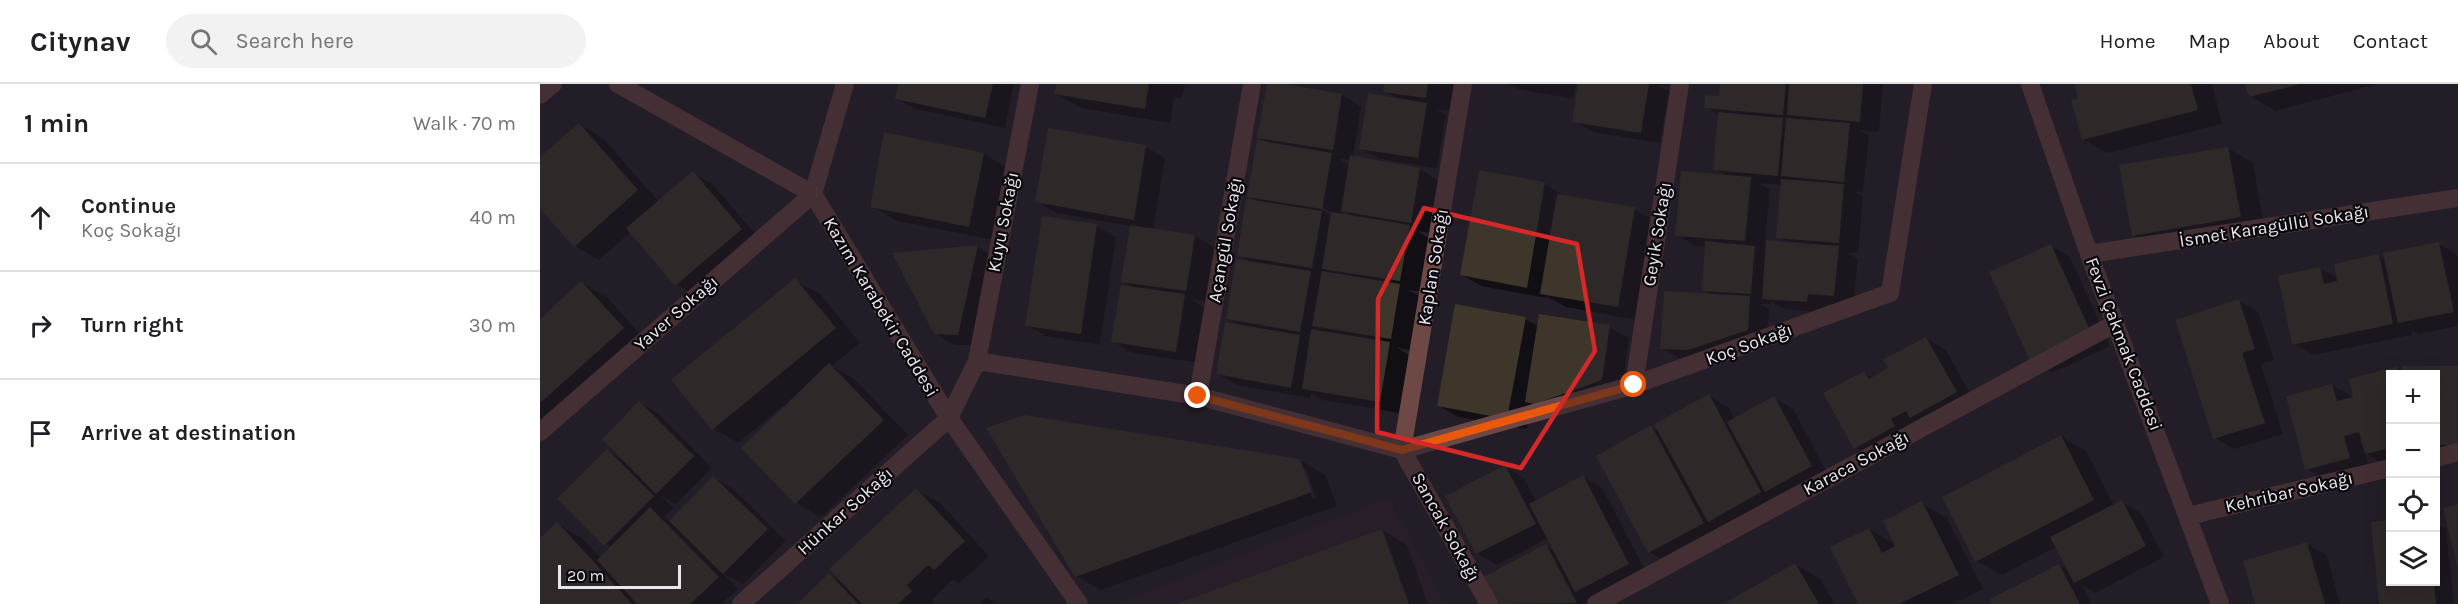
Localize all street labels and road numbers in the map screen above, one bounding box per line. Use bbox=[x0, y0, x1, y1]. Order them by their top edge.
street label: Kuyu Sokağı bbox=[983, 170, 1023, 274]
street label: Açangül Sokağı bbox=[1203, 176, 1247, 304]
street label: Geyik Sokağı bbox=[1638, 180, 1676, 288]
street label: İsmet Karagüllü Sokağı bbox=[2178, 200, 2370, 252]
street label: Kaplan Sokağı bbox=[1413, 207, 1453, 327]
street label: Kazım Karabekir Caddesi bbox=[819, 213, 943, 401]
street label: Fevzi Çakmak Caddesi bbox=[2081, 254, 2167, 434]
street label: Yaver Sokağı bbox=[630, 271, 722, 355]
street label: Koç Sokağı bbox=[1703, 318, 1795, 370]
street label: Karaca Sokağı bbox=[1799, 426, 1913, 500]
street label: Hünkar Sokağı bbox=[793, 462, 897, 560]
street label: Kehribar Sokağı bbox=[2223, 467, 2355, 517]
street label: Sancak Sokağı bbox=[1407, 468, 1485, 586]

